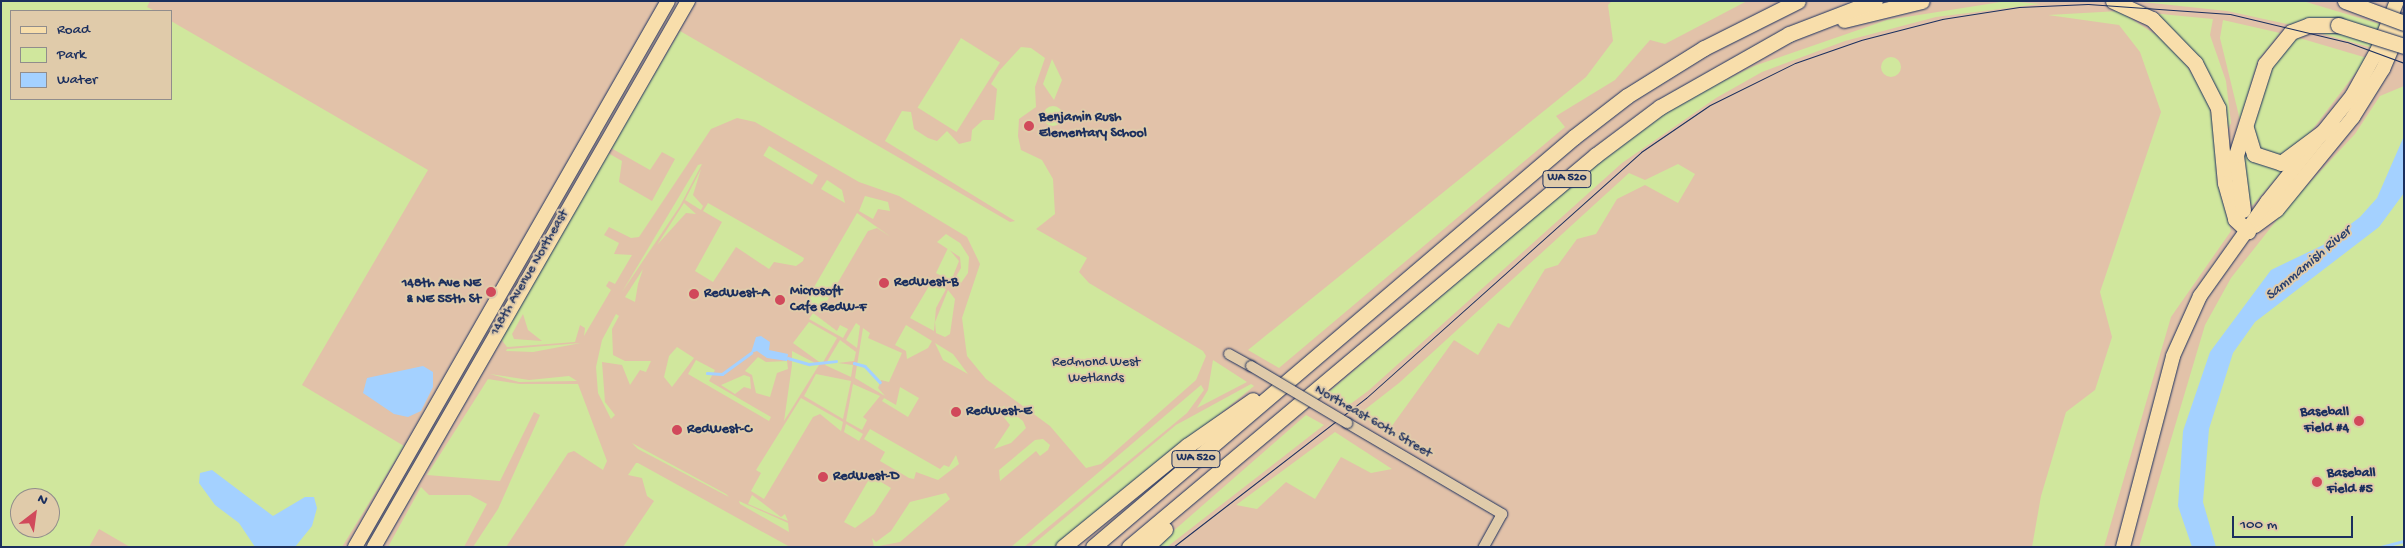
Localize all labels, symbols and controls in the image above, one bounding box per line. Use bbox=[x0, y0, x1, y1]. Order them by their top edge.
legend bbox=[10, 10, 172, 100]
text: Road bbox=[57, 21, 90, 39]
text: Park bbox=[57, 46, 86, 64]
text: Water bbox=[57, 71, 97, 89]
place label: Benjamin Rush Elementary School bbox=[1039, 110, 1147, 142]
marker: Benjamin Rush Elementary School bbox=[1023, 120, 1035, 132]
road number: WA 520 bbox=[1542, 170, 1592, 188]
street label: 148th Avenue Northeast bbox=[487, 207, 573, 339]
water label: Sammamish River bbox=[2262, 223, 2356, 305]
place label: RedWest-B bbox=[894, 275, 958, 291]
place label: 148th Ave NE & NE 55th St bbox=[402, 276, 481, 308]
marker: RedWest-B bbox=[878, 277, 890, 289]
place label: Microsoft Cafe RedW-F bbox=[790, 284, 866, 316]
marker: 148th Ave NE & NE 55th St bbox=[485, 286, 497, 298]
place label: RedWest-A bbox=[704, 286, 769, 302]
marker: RedWest-A bbox=[688, 288, 700, 300]
marker: Microsoft Cafe RedW-F bbox=[774, 294, 786, 306]
park label: Redmond West Wetlands bbox=[1052, 355, 1140, 388]
street label: Northeast 60th Street bbox=[1311, 382, 1435, 462]
place label: RedWest-E bbox=[966, 404, 1032, 420]
place label: Baseball Field #4 bbox=[2300, 405, 2349, 438]
marker: RedWest-E bbox=[950, 406, 962, 418]
marker: Baseball Field #4 bbox=[2353, 415, 2365, 427]
place label: RedWest-C bbox=[687, 422, 752, 438]
marker: RedWest-C bbox=[671, 424, 683, 436]
road number: WA 520 bbox=[1171, 449, 1221, 468]
place label: Baseball Field #5 bbox=[2327, 466, 2376, 498]
place label: RedWest-D bbox=[833, 469, 899, 485]
marker: RedWest-D bbox=[817, 471, 829, 483]
marker: Baseball Field #5 bbox=[2311, 476, 2323, 488]
north arrow bbox=[10, 488, 60, 538]
text: N bbox=[34, 491, 50, 510]
scale bar bbox=[2235, 506, 2356, 538]
text: 100 m bbox=[2240, 516, 2277, 534]

